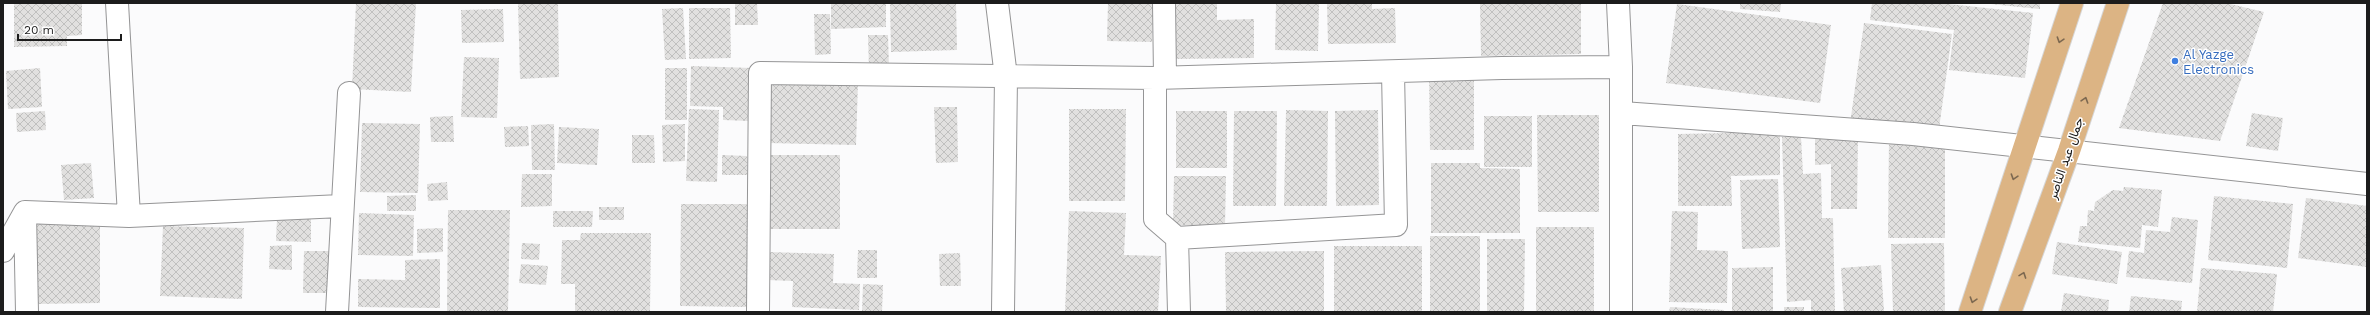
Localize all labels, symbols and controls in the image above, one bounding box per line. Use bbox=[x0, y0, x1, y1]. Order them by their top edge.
scale bar bbox=[18, 16, 121, 42]
text: 20 m bbox=[24, 23, 54, 37]
one-way arrow bbox=[2056, 37, 2065, 44]
place label: Al Yazge Electronics bbox=[2183, 47, 2254, 77]
marker: Al Yazge Electronics bbox=[2170, 56, 2180, 66]
one-way arrow bbox=[2081, 97, 2089, 104]
street label: جمال عبد الناصر bbox=[2044, 115, 2088, 202]
one-way arrow bbox=[2011, 173, 2019, 180]
one-way arrow bbox=[2019, 272, 2027, 279]
one-way arrow bbox=[1970, 297, 1978, 304]

